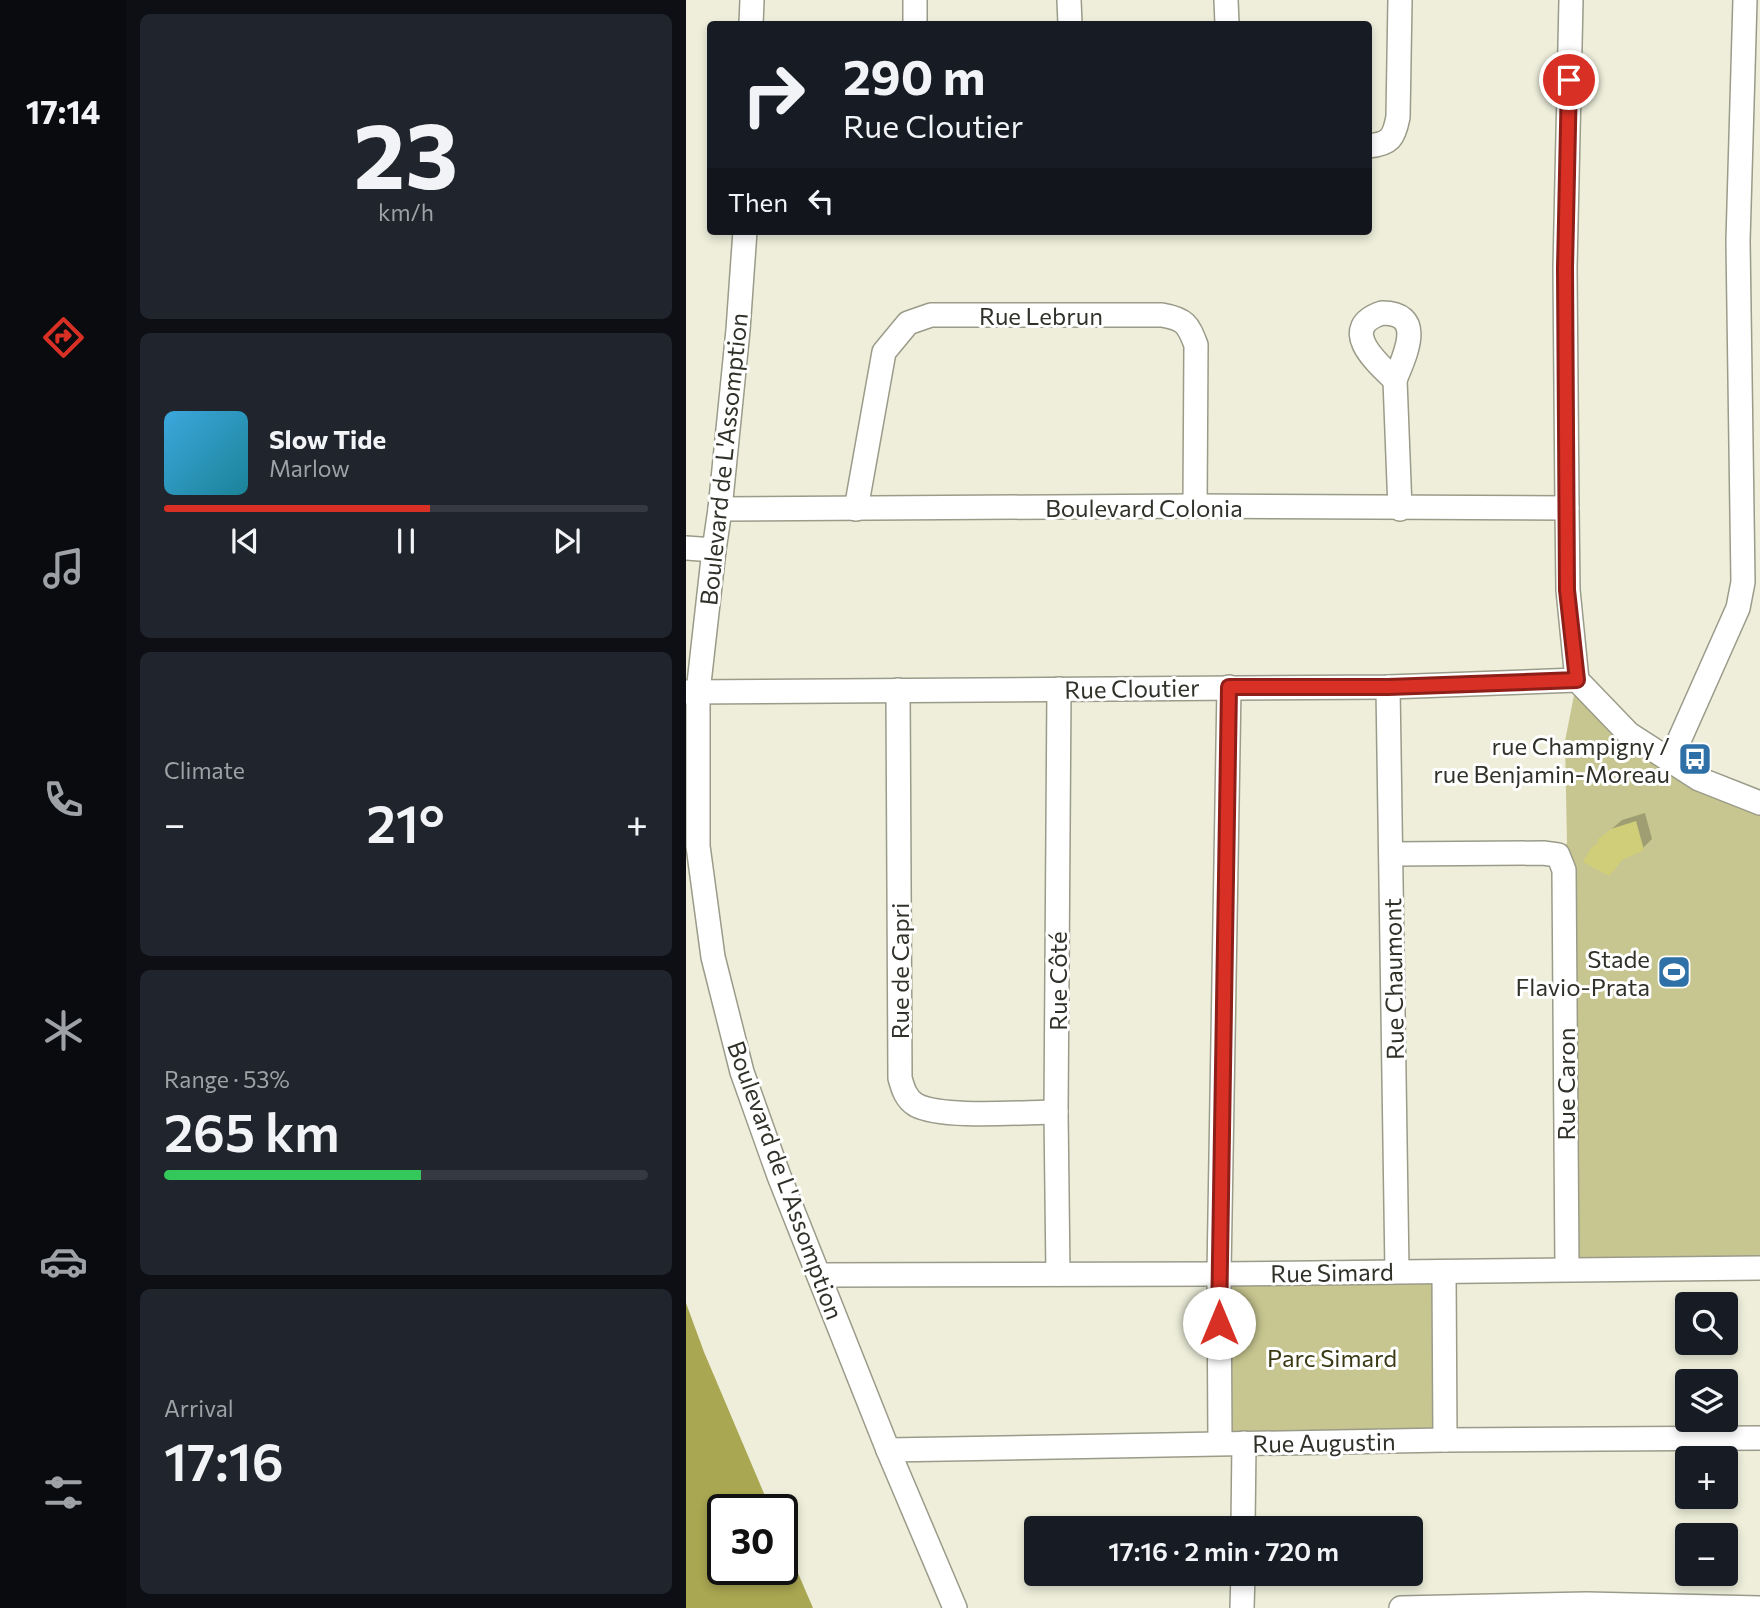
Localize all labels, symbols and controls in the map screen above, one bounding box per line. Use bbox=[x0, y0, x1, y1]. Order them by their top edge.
text: 290 m bbox=[843, 45, 985, 105]
icon: right bbox=[728, 49, 819, 140]
pin bbox=[1539, 50, 1599, 110]
icon: arrive bbox=[1550, 61, 1588, 99]
text: 17:14 bbox=[26, 91, 100, 131]
text: 23 bbox=[354, 96, 458, 208]
text: Rue Cloutier bbox=[843, 105, 1023, 145]
icon: left bbox=[802, 182, 840, 220]
text: Then bbox=[728, 186, 788, 217]
text: km/h bbox=[378, 198, 434, 226]
street label: Rue Lebrun bbox=[979, 301, 1103, 330]
street label: Boulevard de L'Assomption bbox=[693, 311, 753, 607]
icon: directions bbox=[39, 313, 88, 362]
text: Slow Tide bbox=[269, 423, 386, 454]
text: Marlow bbox=[269, 454, 350, 482]
street label: Boulevard Colonia bbox=[1045, 493, 1243, 522]
icon: previous bbox=[226, 522, 264, 560]
icon: pause bbox=[387, 522, 425, 560]
icon: next bbox=[548, 522, 586, 560]
icon: music bbox=[39, 544, 88, 593]
street label: Rue Cloutier bbox=[1064, 672, 1200, 704]
place label: rue Champigny / rue Benjamin-Moreau bbox=[1433, 731, 1670, 788]
bus stop icon: rue Champigny / rue Benjamin-Moreau bbox=[1676, 740, 1714, 778]
text: Climate bbox=[164, 756, 245, 784]
icon: phone bbox=[39, 775, 88, 824]
text: 21° bbox=[366, 790, 445, 854]
text: − bbox=[164, 799, 186, 846]
text: + bbox=[626, 799, 648, 846]
street label: Rue Chaumont bbox=[1377, 898, 1409, 1060]
street label: Rue de Capri bbox=[885, 903, 914, 1039]
street label: Rue Côté bbox=[1043, 931, 1072, 1031]
place label: Stade Flavio-Prata bbox=[1516, 944, 1650, 1001]
sports icon: Stade Flavio-Prata bbox=[1655, 953, 1693, 991]
icon: climate bbox=[39, 1006, 88, 1055]
street label: Rue Caron bbox=[1551, 1028, 1580, 1140]
street label: Boulevard de L'Assomption bbox=[722, 1037, 850, 1323]
text: Range · 53% bbox=[164, 1065, 290, 1093]
text: 265 km bbox=[164, 1099, 340, 1163]
icon: car bbox=[39, 1237, 88, 1286]
street label: Rue Simard bbox=[1270, 1256, 1394, 1288]
position arrow bbox=[1182, 1286, 1256, 1360]
map controls bbox=[1675, 1292, 1738, 1586]
button: search bbox=[1675, 1292, 1738, 1355]
park label: Parc Simard bbox=[1267, 1343, 1397, 1372]
button: layers bbox=[1675, 1369, 1738, 1432]
text: Arrival bbox=[164, 1394, 234, 1422]
street label: Rue Augustin bbox=[1252, 1426, 1396, 1458]
text: 17:16 bbox=[164, 1428, 284, 1492]
button: + bbox=[1675, 1446, 1738, 1509]
icon: filters bbox=[39, 1468, 88, 1517]
speed limit sign: 30 bbox=[707, 1494, 798, 1585]
button: − bbox=[1675, 1523, 1738, 1586]
text: 17:16 · 2 min · 720 m bbox=[1108, 1535, 1339, 1566]

